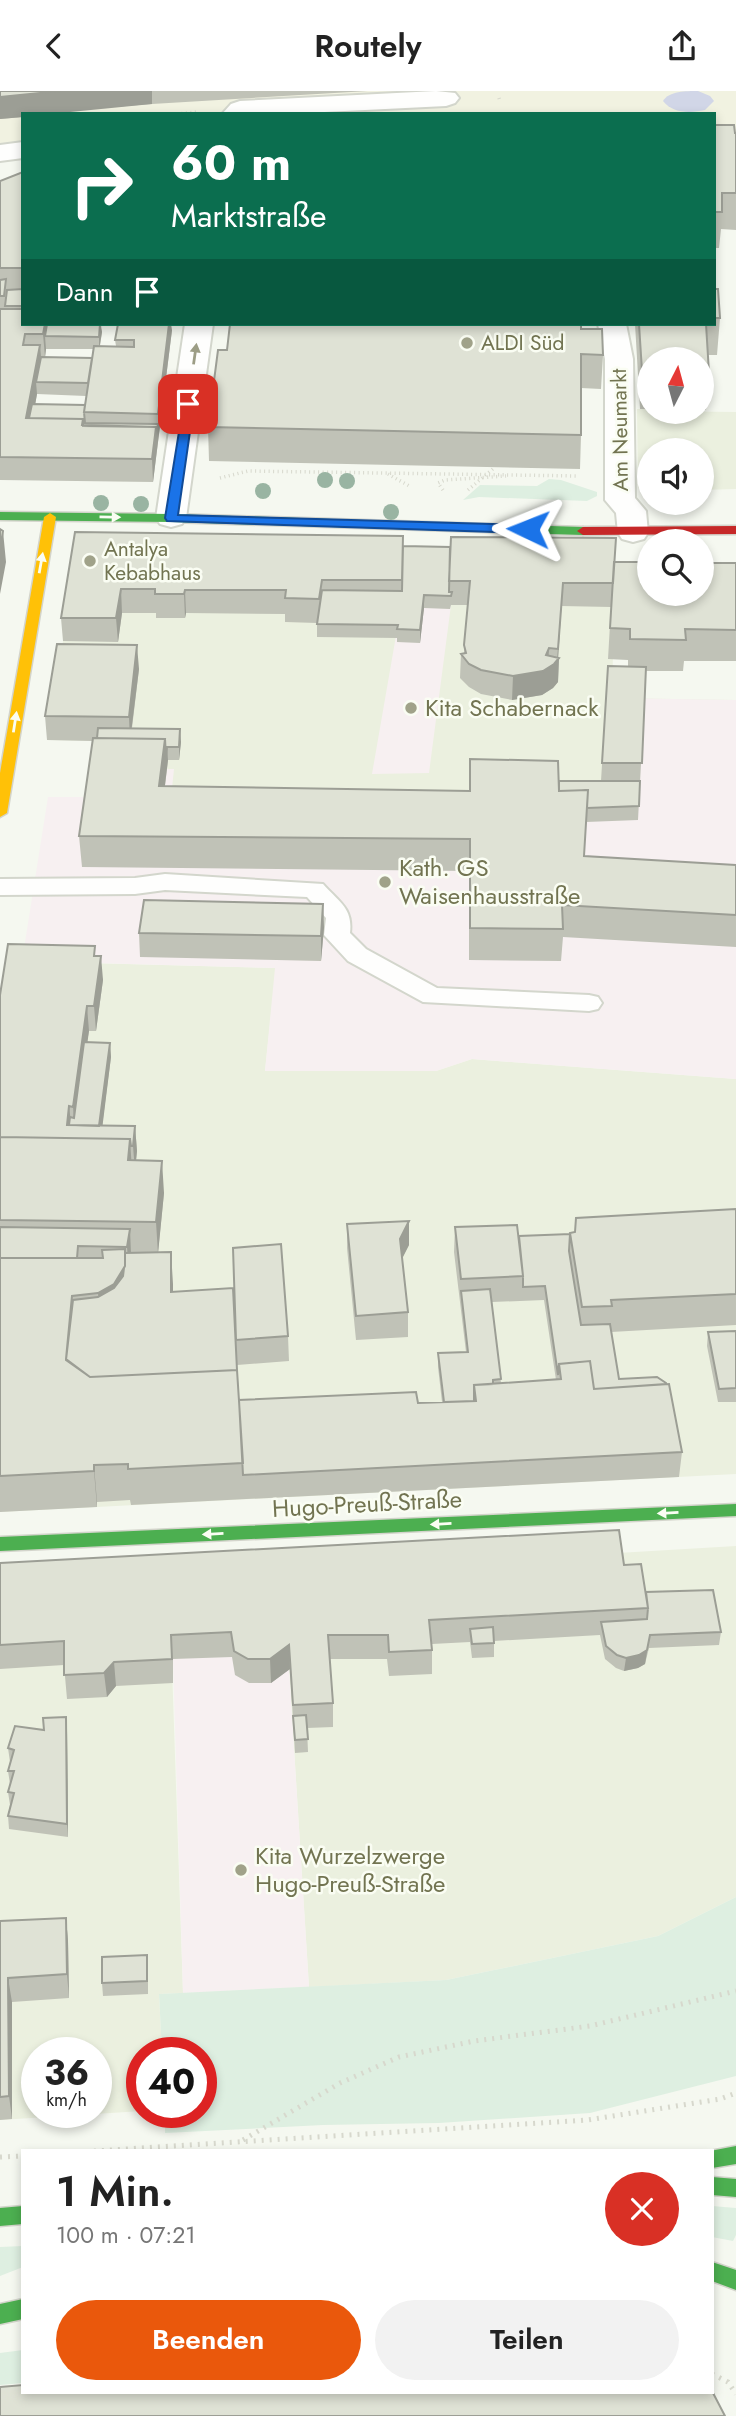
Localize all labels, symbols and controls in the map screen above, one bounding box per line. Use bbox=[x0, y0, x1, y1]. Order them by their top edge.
text: Routely bbox=[314, 23, 422, 69]
icon: back bbox=[35, 27, 73, 65]
icon: share bbox=[663, 27, 701, 65]
text: 60 m bbox=[171, 128, 291, 198]
icon: right bbox=[56, 140, 147, 231]
text: Marktstraße bbox=[171, 193, 327, 239]
text: Dann bbox=[56, 273, 114, 311]
icon: arrive bbox=[128, 273, 166, 311]
place label: ALDI Süd bbox=[481, 328, 565, 358]
marker: ALDI Süd bbox=[459, 335, 475, 351]
one-way arrow bbox=[190, 343, 201, 365]
north arrow bbox=[637, 347, 714, 423]
map controls bbox=[637, 347, 714, 606]
street label: Am Neumarkt bbox=[604, 368, 636, 492]
pin bbox=[158, 374, 218, 434]
icon: arrive bbox=[169, 385, 207, 423]
button: sound bbox=[637, 438, 714, 515]
position arrow bbox=[491, 492, 565, 566]
one-way arrow bbox=[100, 512, 122, 523]
button: search bbox=[637, 529, 714, 606]
place label: Antalya Kebabhaus bbox=[104, 534, 201, 588]
one-way arrow bbox=[36, 552, 47, 574]
marker: Antalya Kebabhaus bbox=[82, 553, 98, 569]
place label: Kita Schabernack bbox=[425, 690, 599, 725]
marker: Kita Schabernack bbox=[403, 700, 419, 716]
one-way arrow bbox=[10, 711, 21, 733]
place label: Kath. GS Waisenhausstraße bbox=[399, 850, 580, 913]
marker: Kath. GS Waisenhausstraße bbox=[377, 874, 393, 890]
street label: Hugo-Preuß-Straße bbox=[271, 1481, 463, 1526]
one-way arrow bbox=[657, 1508, 679, 1519]
one-way arrow bbox=[429, 1518, 451, 1529]
one-way arrow bbox=[202, 1529, 224, 1540]
place label: Kita Wurzelzwerge Hugo-Preuß-Straße bbox=[255, 1838, 445, 1901]
marker: Kita Wurzelzwerge Hugo-Preuß-Straße bbox=[233, 1862, 249, 1878]
speed limit sign: 40 bbox=[126, 2037, 217, 2128]
text: 36 bbox=[44, 2048, 89, 2098]
text: km/h bbox=[46, 2087, 87, 2113]
text: 1 Min. bbox=[56, 2161, 174, 2222]
button: close bbox=[605, 2172, 679, 2246]
text: 100 m · 07:21 bbox=[56, 2218, 196, 2252]
button: Beenden bbox=[56, 2300, 361, 2380]
button: Teilen bbox=[375, 2300, 679, 2380]

